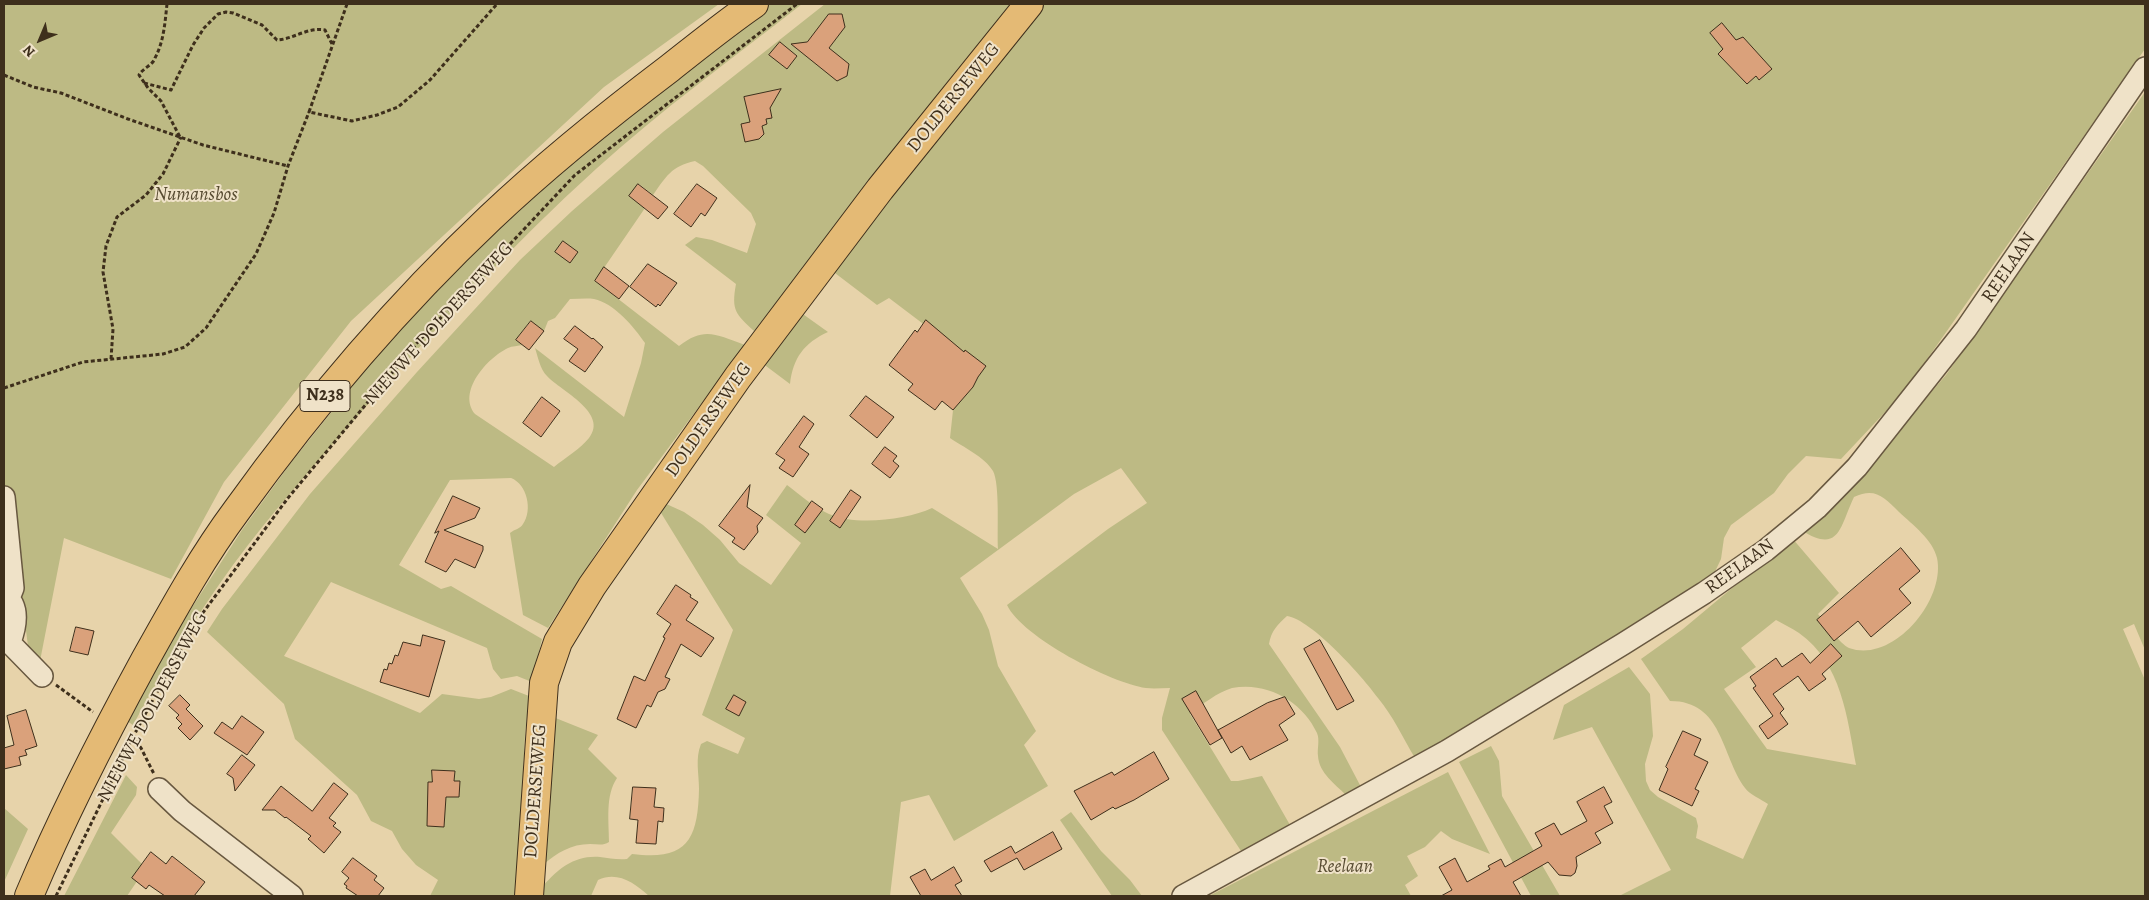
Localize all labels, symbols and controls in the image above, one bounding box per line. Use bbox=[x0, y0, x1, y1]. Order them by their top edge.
north arrow bbox=[15, 15, 65, 65]
street label: DOLDERSEWEG bbox=[903, 39, 1005, 157]
text: N bbox=[19, 41, 39, 61]
park label: Numansbos bbox=[154, 184, 238, 206]
street label: REELAAN bbox=[1977, 228, 2041, 308]
street label: NIEUWE DOLDERSEWEG bbox=[360, 238, 518, 410]
street label: DOLDERSEWEG bbox=[661, 358, 757, 482]
road number: N238 bbox=[300, 381, 350, 412]
street label: REELAAN bbox=[1701, 534, 1779, 600]
street label: NIEUWE DOLDERSEWEG bbox=[93, 608, 213, 806]
street label: DOLDERSEWEG bbox=[520, 723, 552, 859]
park label: Reelaan bbox=[1317, 856, 1373, 878]

